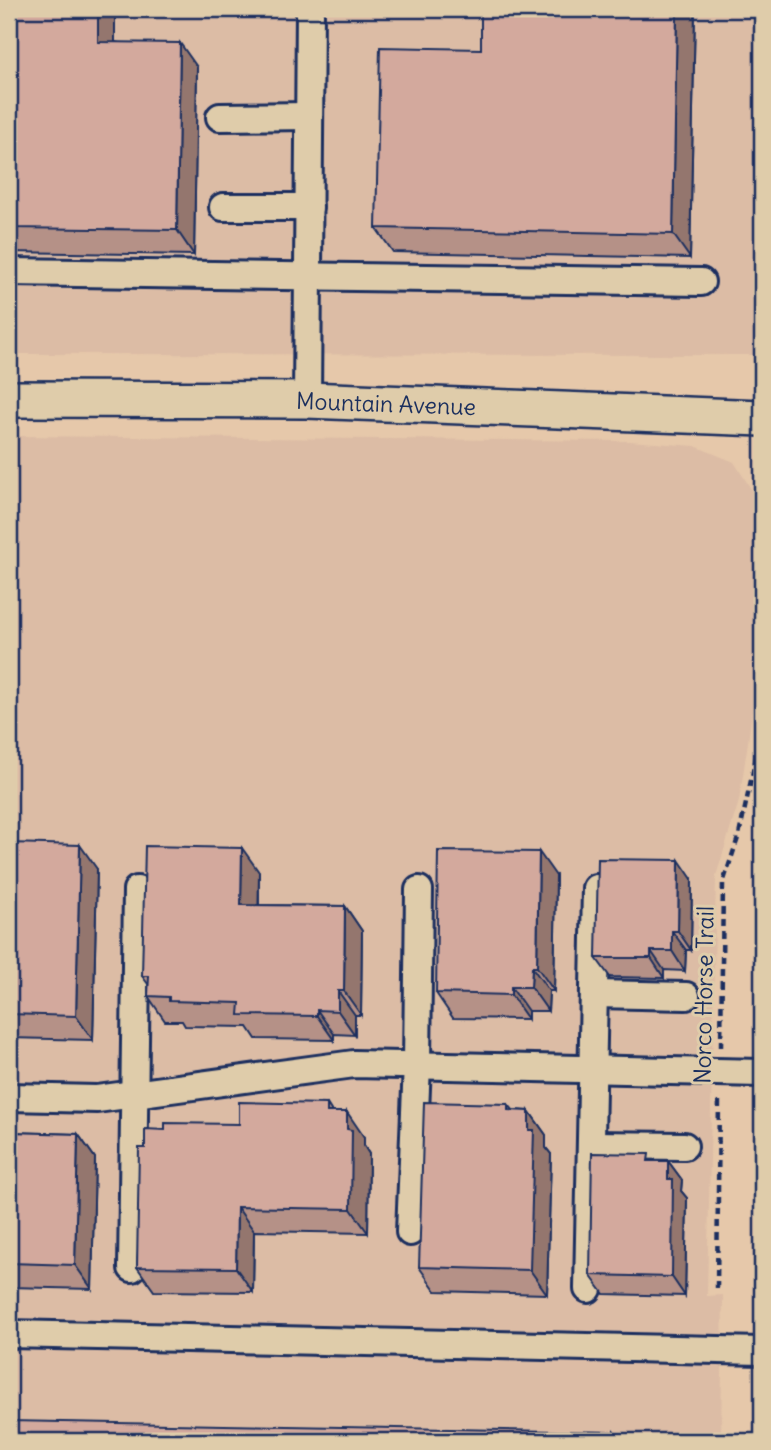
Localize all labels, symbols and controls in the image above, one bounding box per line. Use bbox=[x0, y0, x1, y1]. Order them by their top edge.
street label: Mountain Avenue bbox=[296, 386, 476, 421]
street label: Norco Horse Trail bbox=[687, 906, 720, 1084]

